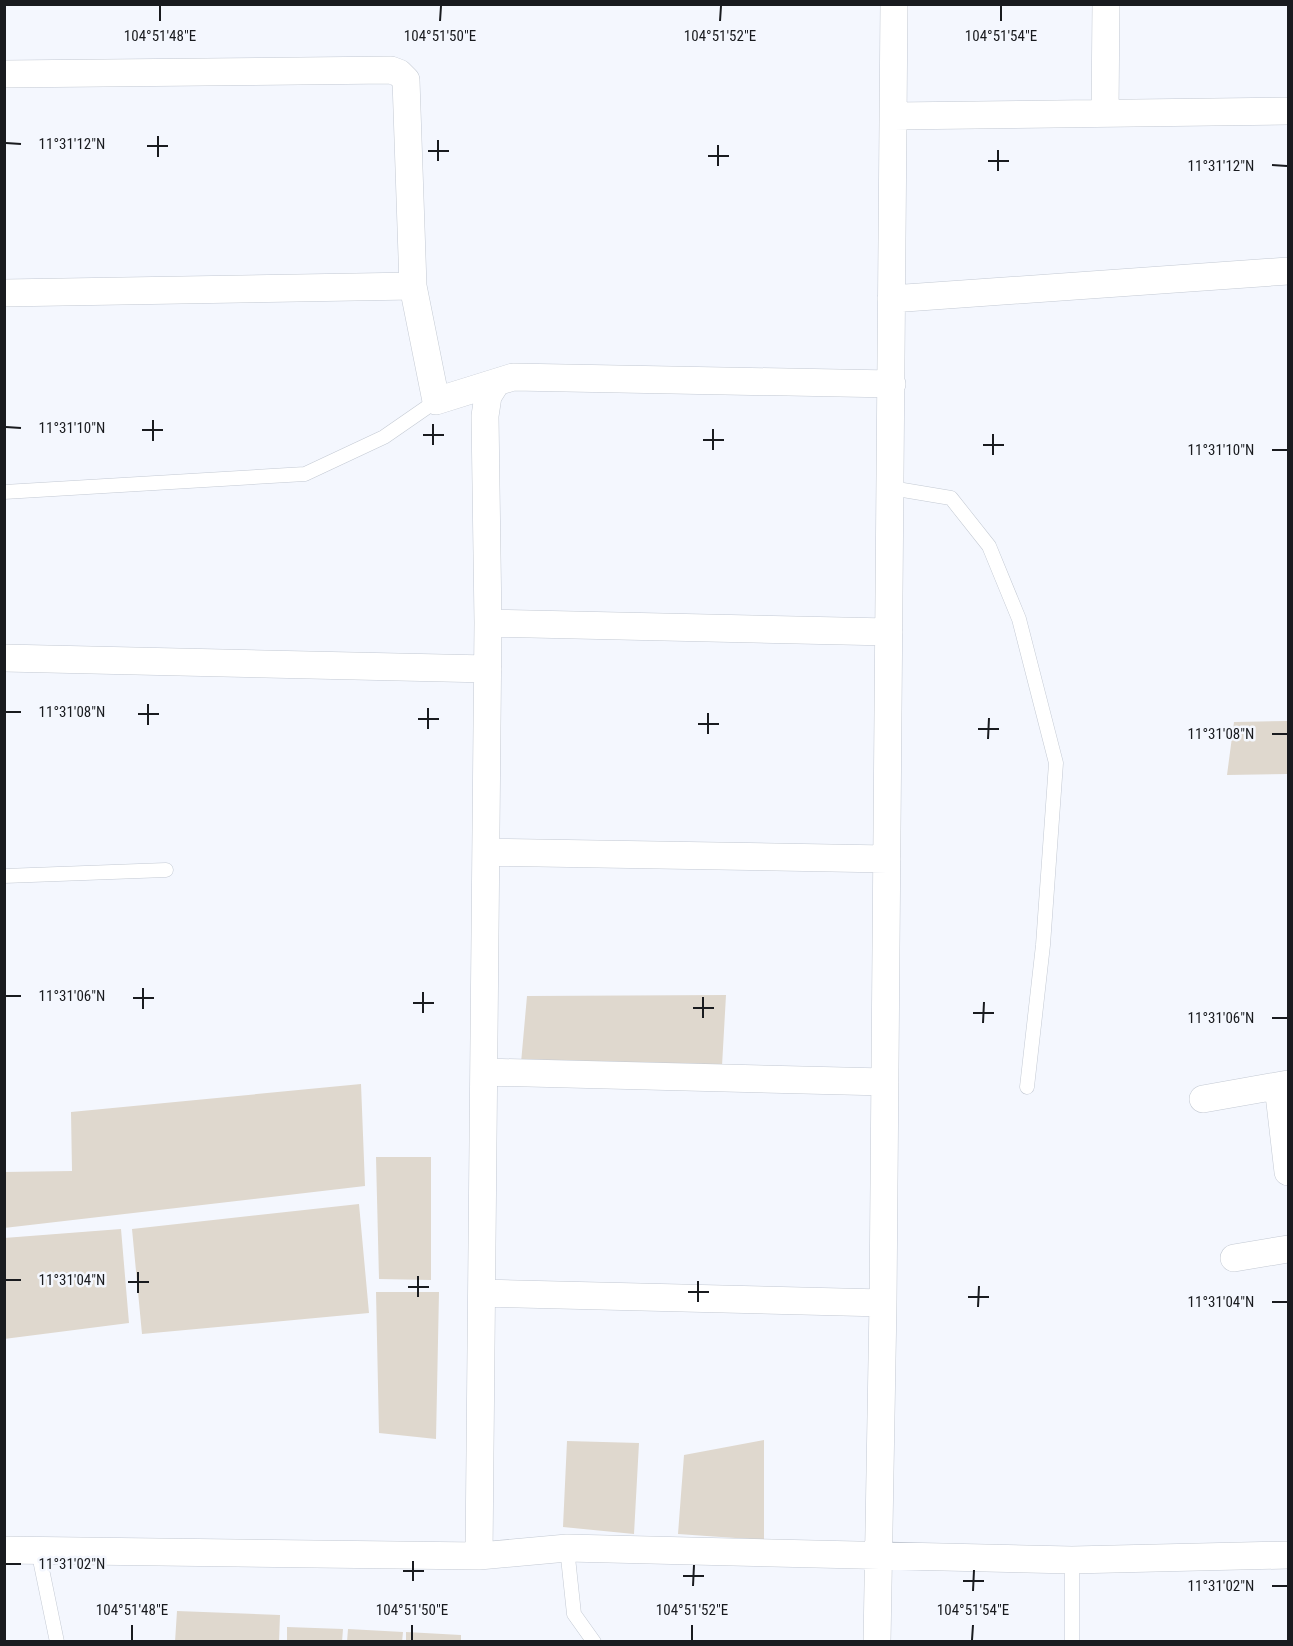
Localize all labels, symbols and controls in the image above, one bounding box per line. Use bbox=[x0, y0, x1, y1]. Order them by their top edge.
text: 104°51'48"E bbox=[124, 27, 196, 45]
text: 104°51'50"E bbox=[404, 27, 476, 45]
text: 104°51'52"E bbox=[684, 27, 756, 45]
text: 104°51'54"E bbox=[965, 27, 1037, 45]
text: 11°31'12"N bbox=[39, 135, 105, 153]
text: 11°31'12"N bbox=[1188, 157, 1254, 175]
text: 11°31'10"N bbox=[39, 419, 105, 437]
text: 11°31'10"N bbox=[1188, 441, 1254, 459]
text: 11°31'08"N bbox=[39, 703, 105, 721]
text: 11°31'08"N bbox=[1188, 725, 1254, 743]
text: 11°31'06"N bbox=[39, 987, 105, 1005]
text: 11°31'06"N bbox=[1188, 1009, 1254, 1027]
text: 11°31'04"N bbox=[39, 1271, 105, 1289]
text: 11°31'04"N bbox=[1188, 1293, 1254, 1311]
text: 11°31'02"N bbox=[39, 1555, 105, 1573]
text: 11°31'02"N bbox=[1188, 1577, 1254, 1595]
text: 104°51'48"E bbox=[96, 1601, 168, 1619]
text: 104°51'50"E bbox=[376, 1601, 448, 1619]
text: 104°51'52"E bbox=[656, 1601, 728, 1619]
text: 104°51'54"E bbox=[937, 1601, 1009, 1619]

